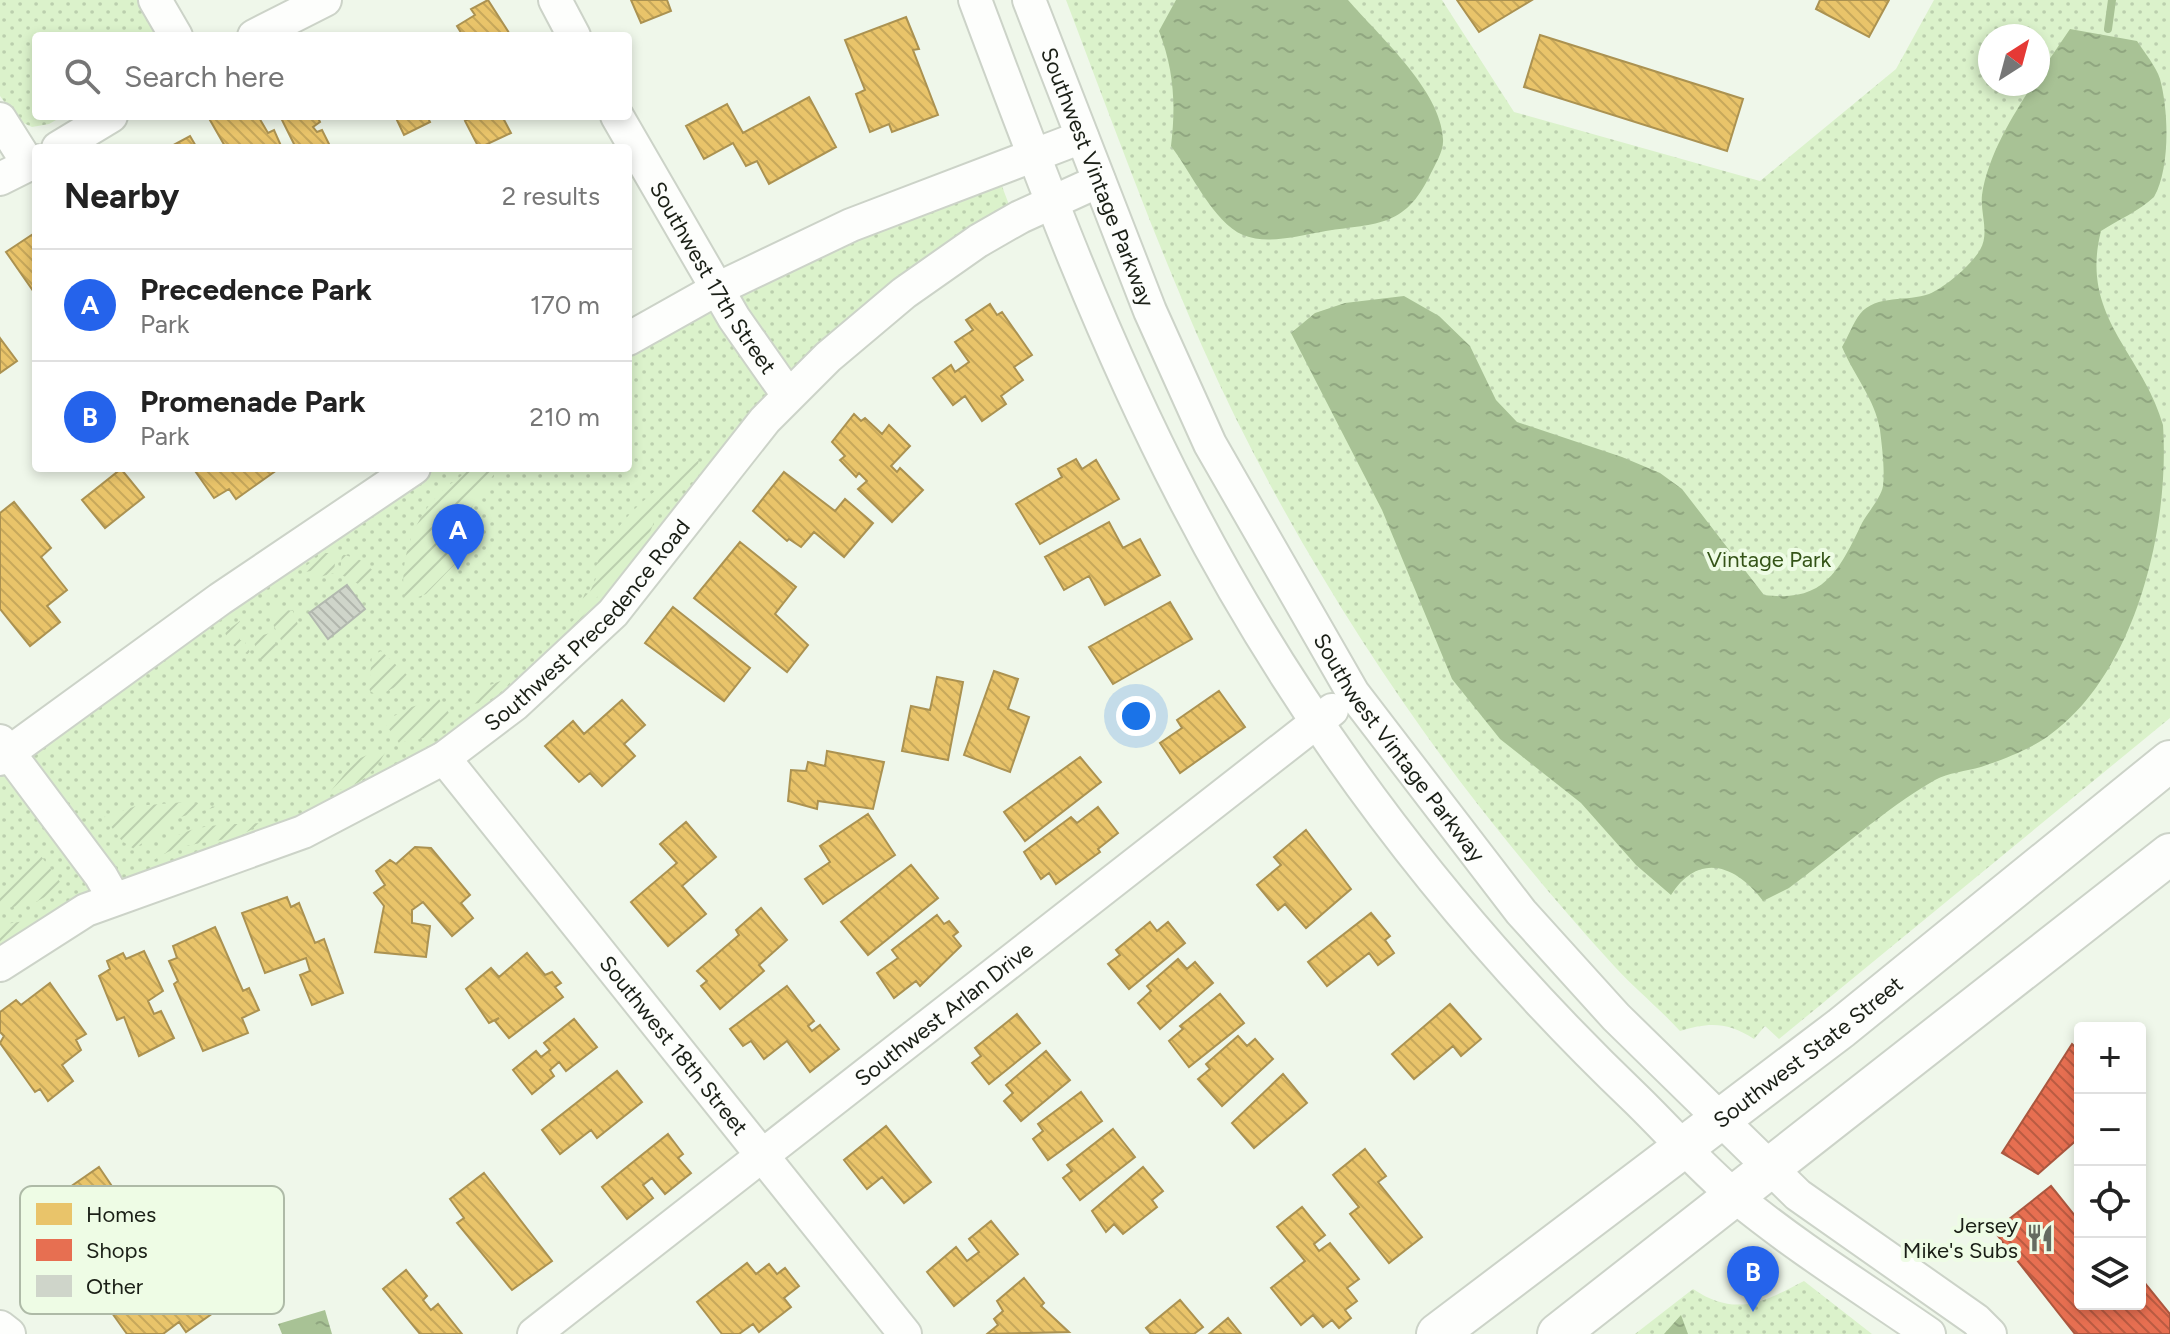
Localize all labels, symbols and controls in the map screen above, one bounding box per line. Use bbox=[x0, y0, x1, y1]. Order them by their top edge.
north arrow bbox=[1978, 24, 2050, 96]
search box bbox=[32, 32, 632, 120]
street label: Southwest Vintage Parkway bbox=[1035, 44, 1160, 311]
icon: search bbox=[60, 54, 104, 98]
text: Search here bbox=[124, 58, 284, 95]
text: Nearby bbox=[64, 176, 179, 217]
street label: Southwest 17th Street bbox=[644, 177, 782, 379]
text: 2 results bbox=[502, 180, 600, 212]
text: Precedence Park bbox=[140, 271, 372, 308]
text: A bbox=[81, 289, 99, 321]
text: 170 m bbox=[530, 289, 600, 321]
text: Park bbox=[140, 308, 189, 340]
text: Promenade Park bbox=[140, 383, 366, 420]
text: B bbox=[82, 401, 98, 433]
text: 210 m bbox=[530, 401, 600, 433]
text: Park bbox=[140, 420, 189, 452]
pin: A bbox=[432, 504, 484, 570]
street label: Southwest Precedence Road bbox=[479, 514, 696, 737]
park label: Vintage Park bbox=[1707, 546, 1831, 573]
street label: Southwest Vintage Parkway bbox=[1308, 629, 1491, 868]
your location bbox=[1116, 696, 1156, 736]
street label: Southwest Arlan Drive bbox=[849, 936, 1039, 1092]
street label: Southwest 18th Street bbox=[594, 950, 754, 1141]
street label: Southwest State Street bbox=[1708, 970, 1908, 1134]
map controls bbox=[2074, 1022, 2146, 1310]
button: + bbox=[2074, 1022, 2146, 1094]
button: − bbox=[2074, 1094, 2146, 1166]
button: locate bbox=[2074, 1166, 2146, 1238]
legend bbox=[20, 1186, 284, 1314]
text: Homes bbox=[86, 1201, 156, 1228]
place label: Jersey Mike's Subs bbox=[1903, 1212, 2018, 1264]
restaurant icon: Jersey Mike's Subs bbox=[2025, 1223, 2055, 1253]
text: Shops bbox=[86, 1237, 148, 1264]
button: layers bbox=[2074, 1238, 2146, 1310]
pin: B bbox=[1727, 1246, 1779, 1312]
text: Other bbox=[86, 1273, 144, 1300]

